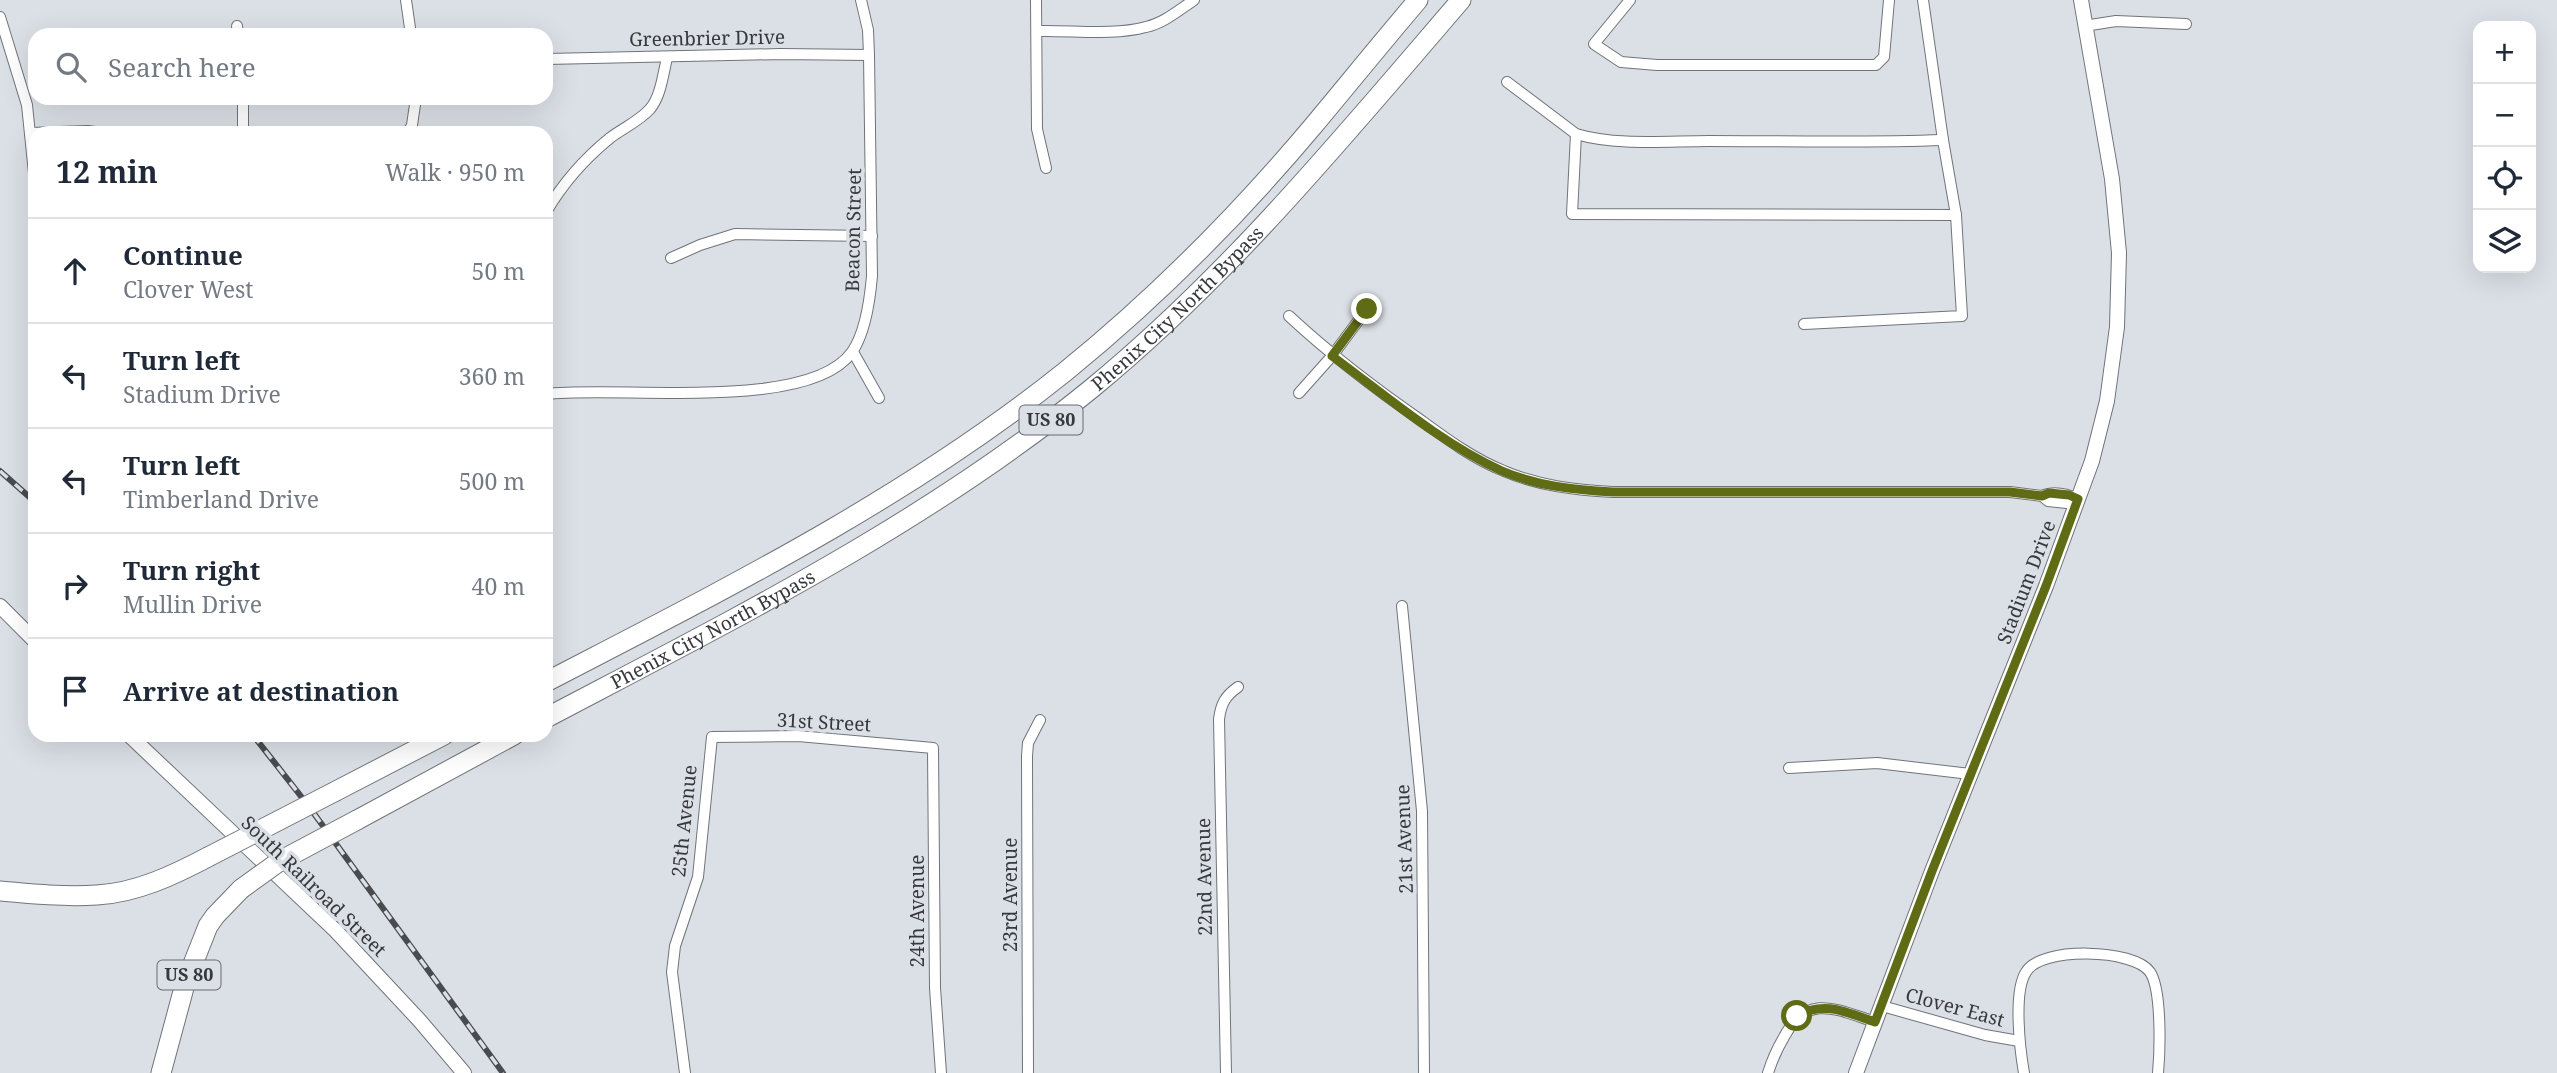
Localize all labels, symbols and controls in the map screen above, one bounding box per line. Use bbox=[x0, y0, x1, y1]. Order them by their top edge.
map controls bbox=[2473, 21, 2536, 273]
button: + bbox=[2473, 21, 2536, 84]
street label: Greenbrier Drive bbox=[629, 24, 785, 52]
search box bbox=[28, 28, 553, 105]
icon: search bbox=[52, 48, 90, 86]
text: Search here bbox=[108, 49, 256, 85]
button: − bbox=[2473, 84, 2536, 147]
button: locate bbox=[2473, 147, 2536, 210]
text: 12 min bbox=[56, 151, 158, 192]
text: Walk · 950 m bbox=[385, 156, 525, 188]
street label: Beacon Street bbox=[839, 168, 867, 292]
button: layers bbox=[2473, 210, 2536, 273]
street label: Phenix City North Bypass bbox=[1086, 220, 1269, 397]
text: Continue bbox=[123, 237, 243, 273]
icon: ahead bbox=[56, 252, 94, 290]
text: 50 m bbox=[472, 255, 525, 287]
text: Clover West bbox=[123, 273, 253, 305]
route end bbox=[1351, 293, 1382, 324]
text: Turn left bbox=[123, 342, 240, 378]
icon: left bbox=[56, 357, 94, 395]
text: 360 m bbox=[459, 360, 525, 392]
text: Stadium Drive bbox=[123, 378, 281, 410]
road number: US 80 bbox=[1020, 406, 1082, 434]
text: Turn left bbox=[123, 447, 240, 483]
icon: left bbox=[56, 462, 94, 500]
text: 500 m bbox=[459, 465, 525, 497]
text: Timberland Drive bbox=[123, 483, 319, 515]
street label: Stadium Drive bbox=[1990, 516, 2062, 648]
text: Turn right bbox=[123, 552, 260, 588]
street label: Phenix City North Bypass bbox=[606, 563, 820, 695]
icon: right bbox=[56, 567, 94, 605]
text: 40 m bbox=[472, 570, 525, 602]
text: Mullin Drive bbox=[123, 588, 262, 620]
icon: arrive bbox=[56, 672, 94, 710]
text: Arrive at destination bbox=[123, 673, 399, 709]
street label: 31st Street bbox=[776, 707, 872, 737]
street label: 25th Avenue bbox=[665, 764, 703, 878]
street label: 21st Avenue bbox=[1389, 784, 1419, 894]
street label: South Railroad Street bbox=[236, 810, 392, 962]
street label: 22nd Avenue bbox=[1190, 818, 1218, 936]
street label: 23rd Avenue bbox=[997, 838, 1023, 952]
street label: 24th Avenue bbox=[904, 855, 930, 967]
road number: US 80 bbox=[158, 960, 220, 990]
street label: Clover East bbox=[1903, 981, 2008, 1033]
route start bbox=[1781, 1000, 1812, 1031]

